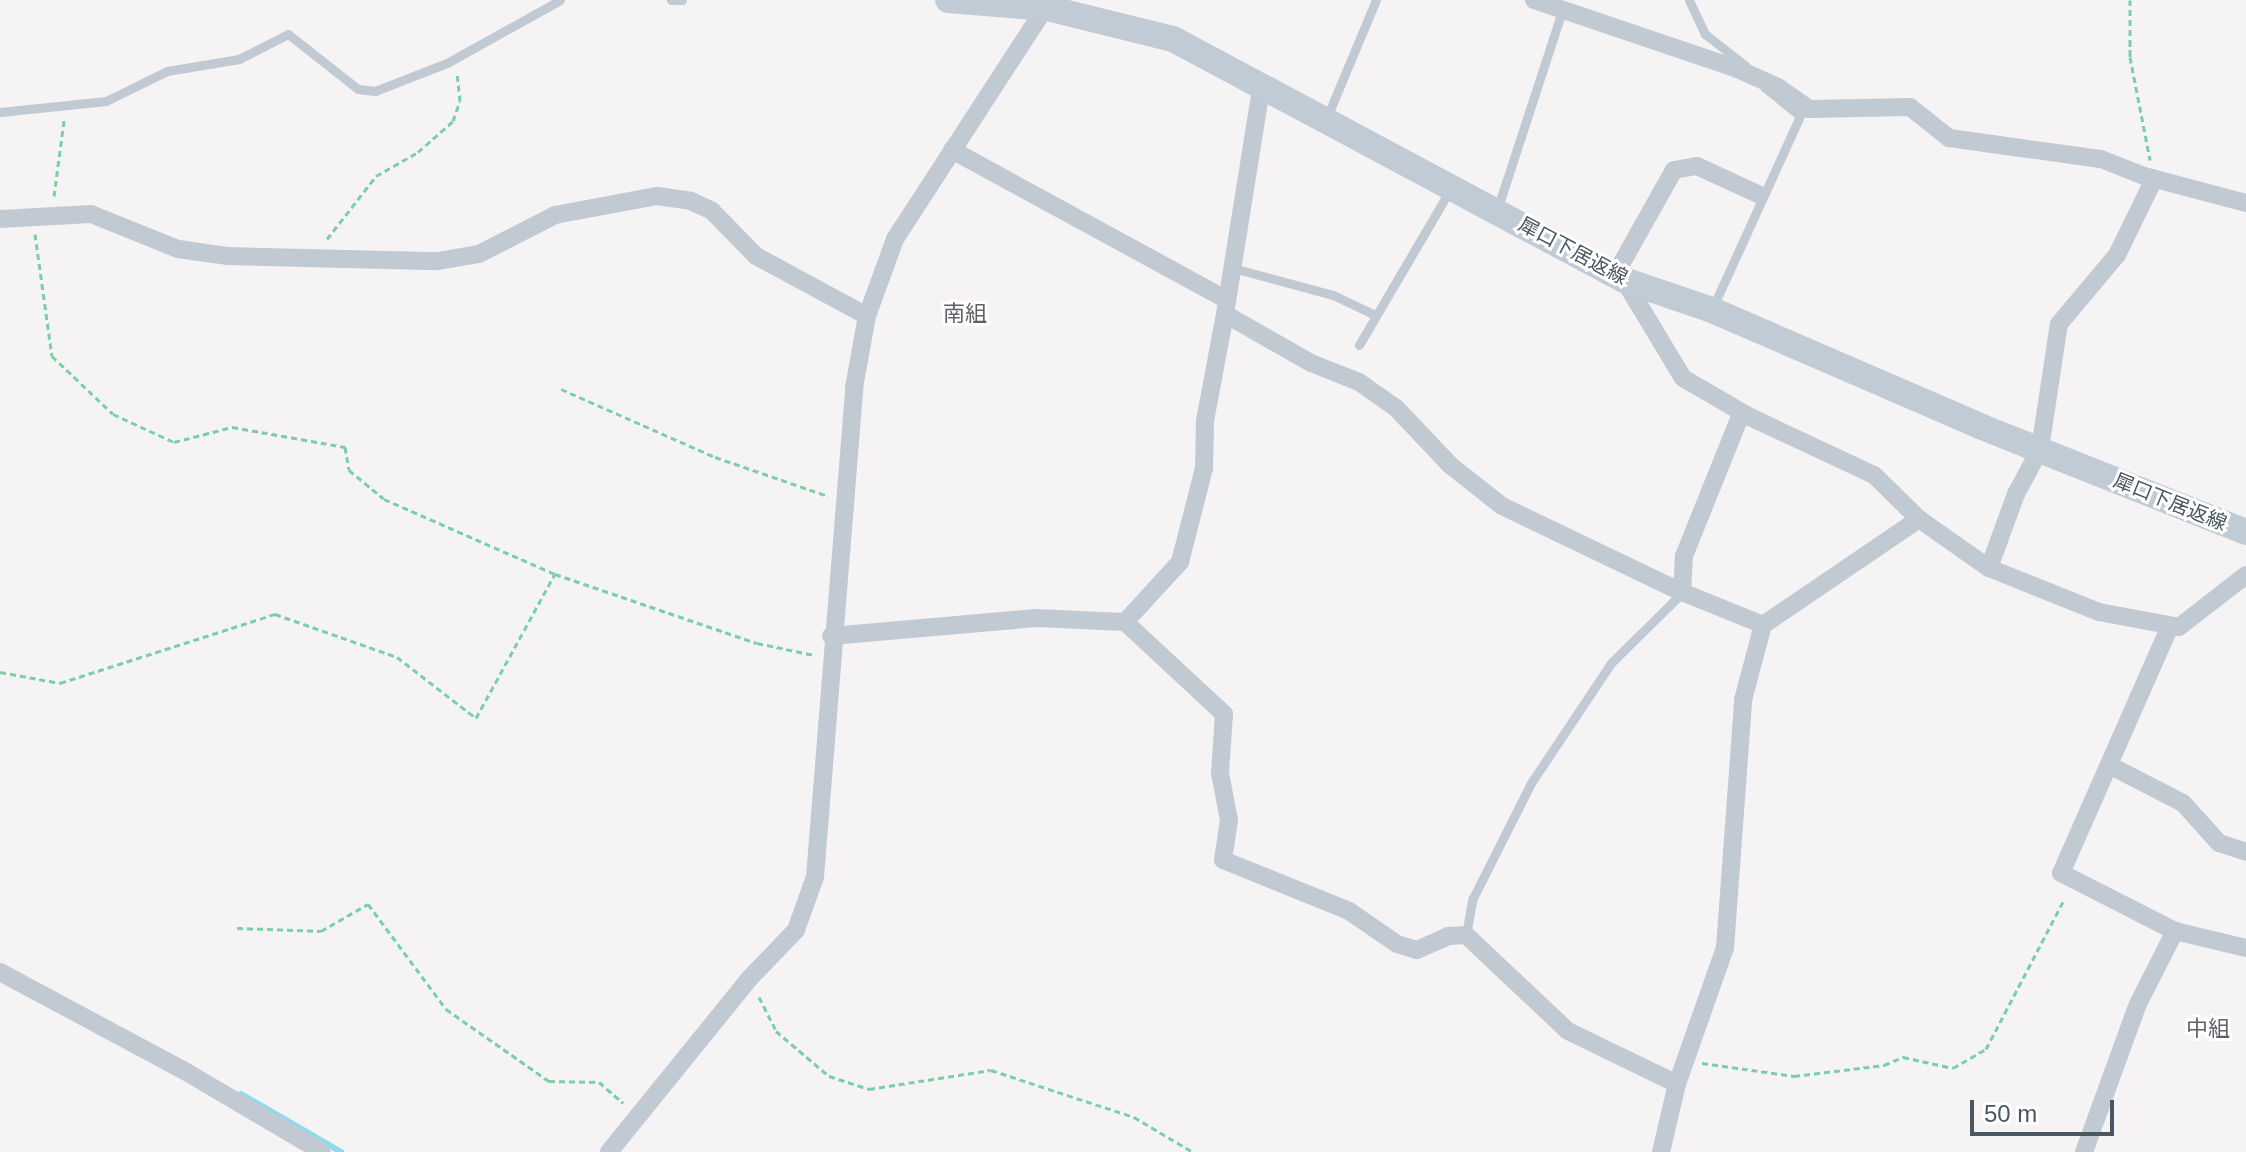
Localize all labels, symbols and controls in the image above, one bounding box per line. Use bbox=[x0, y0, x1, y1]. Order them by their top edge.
street label: 犀口下居返線 bbox=[1514, 212, 1632, 290]
district label: 南組 bbox=[943, 301, 987, 327]
street label: 犀口下居返線 bbox=[2110, 468, 2230, 536]
district label: 中組 bbox=[2186, 1016, 2230, 1042]
scale bar bbox=[1974, 1084, 2118, 1134]
text: 50 m bbox=[1984, 1100, 2037, 1127]

